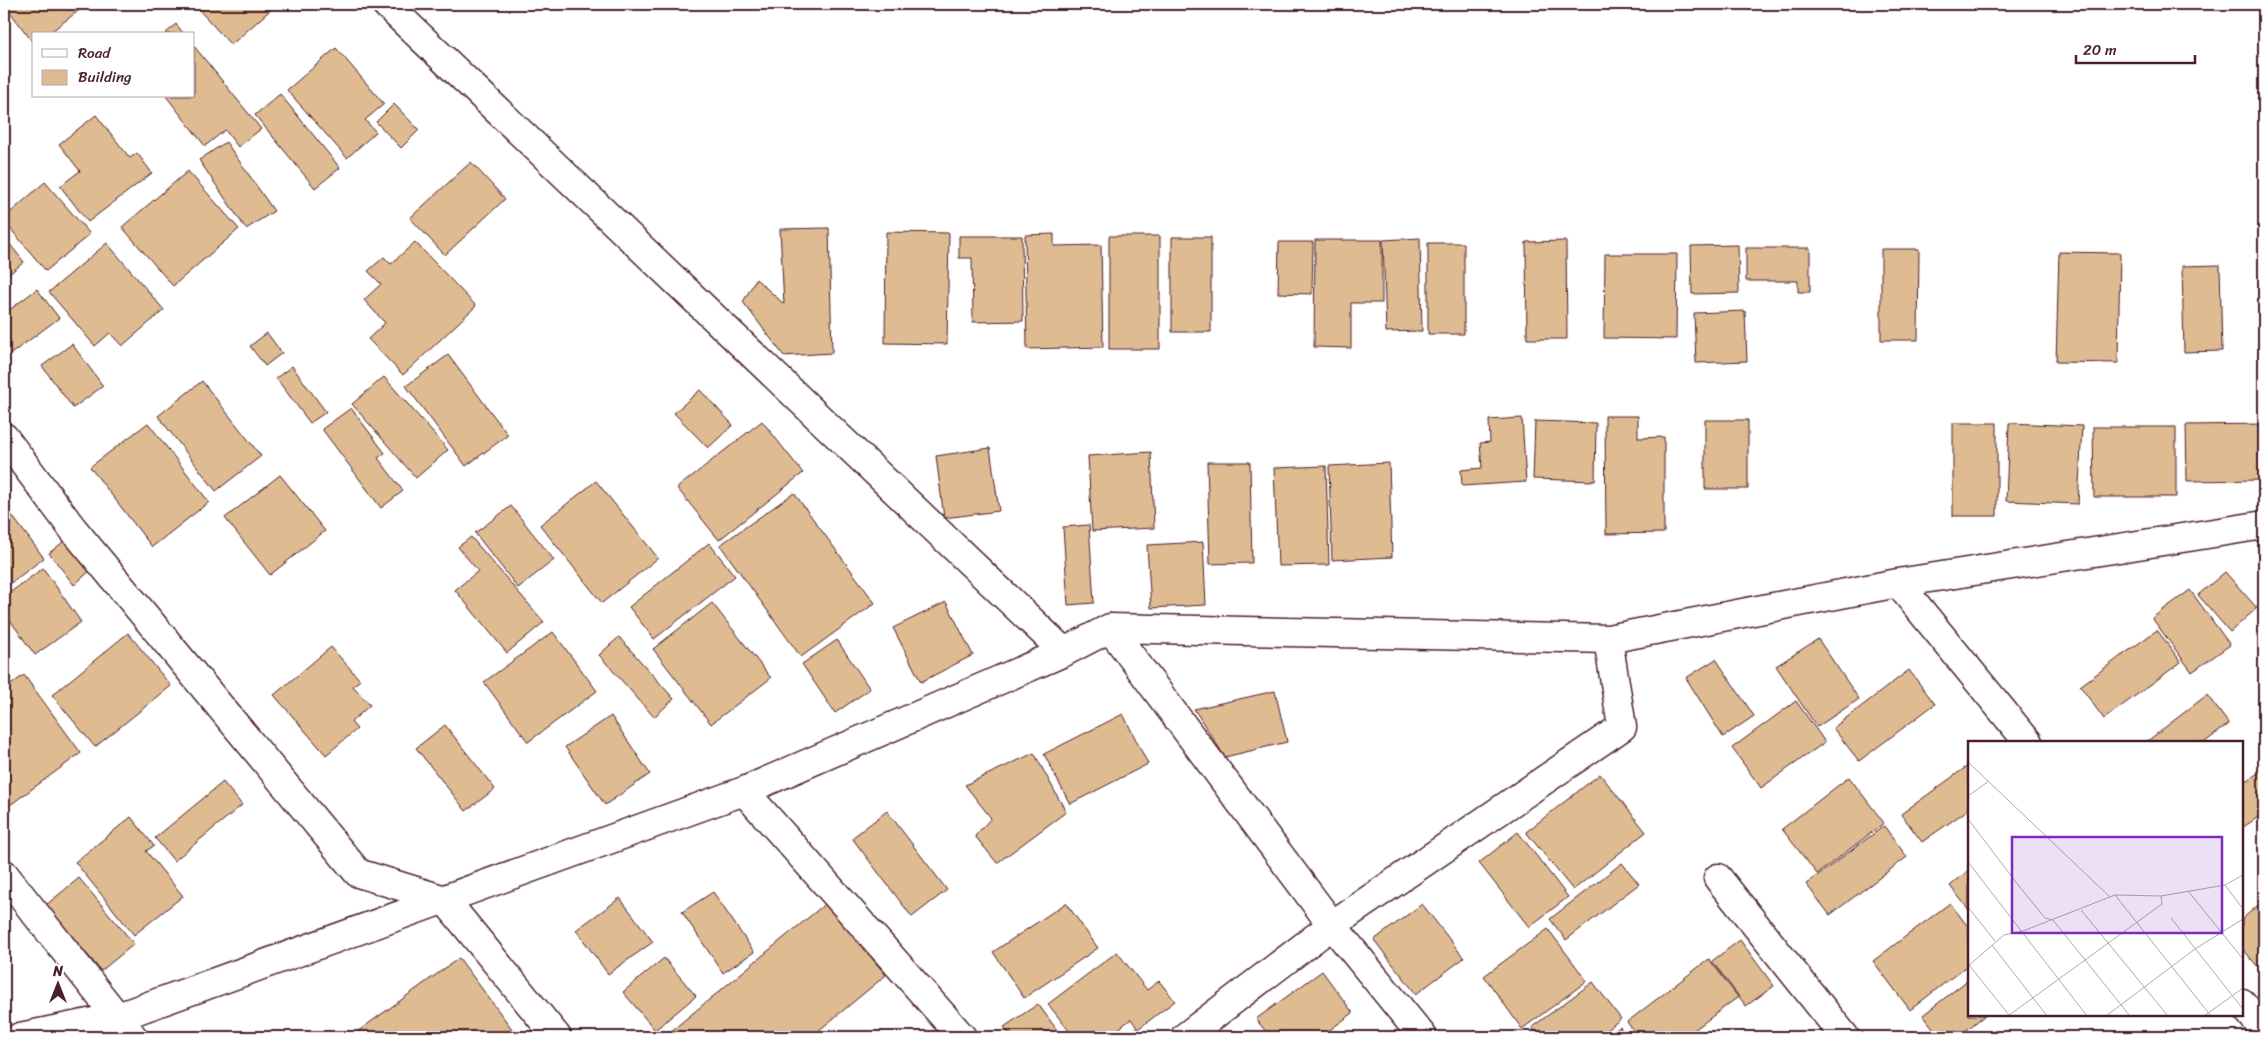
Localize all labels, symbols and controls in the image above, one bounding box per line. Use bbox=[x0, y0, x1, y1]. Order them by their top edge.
legend bbox=[32, 32, 195, 98]
scale bar bbox=[2076, 32, 2194, 64]
text: 20 m bbox=[2083, 37, 2117, 63]
text: Road bbox=[78, 40, 111, 66]
text: Building bbox=[78, 64, 132, 90]
inset map bbox=[1968, 741, 2243, 1016]
north arrow bbox=[32, 958, 82, 1008]
text: N bbox=[52, 959, 63, 984]

